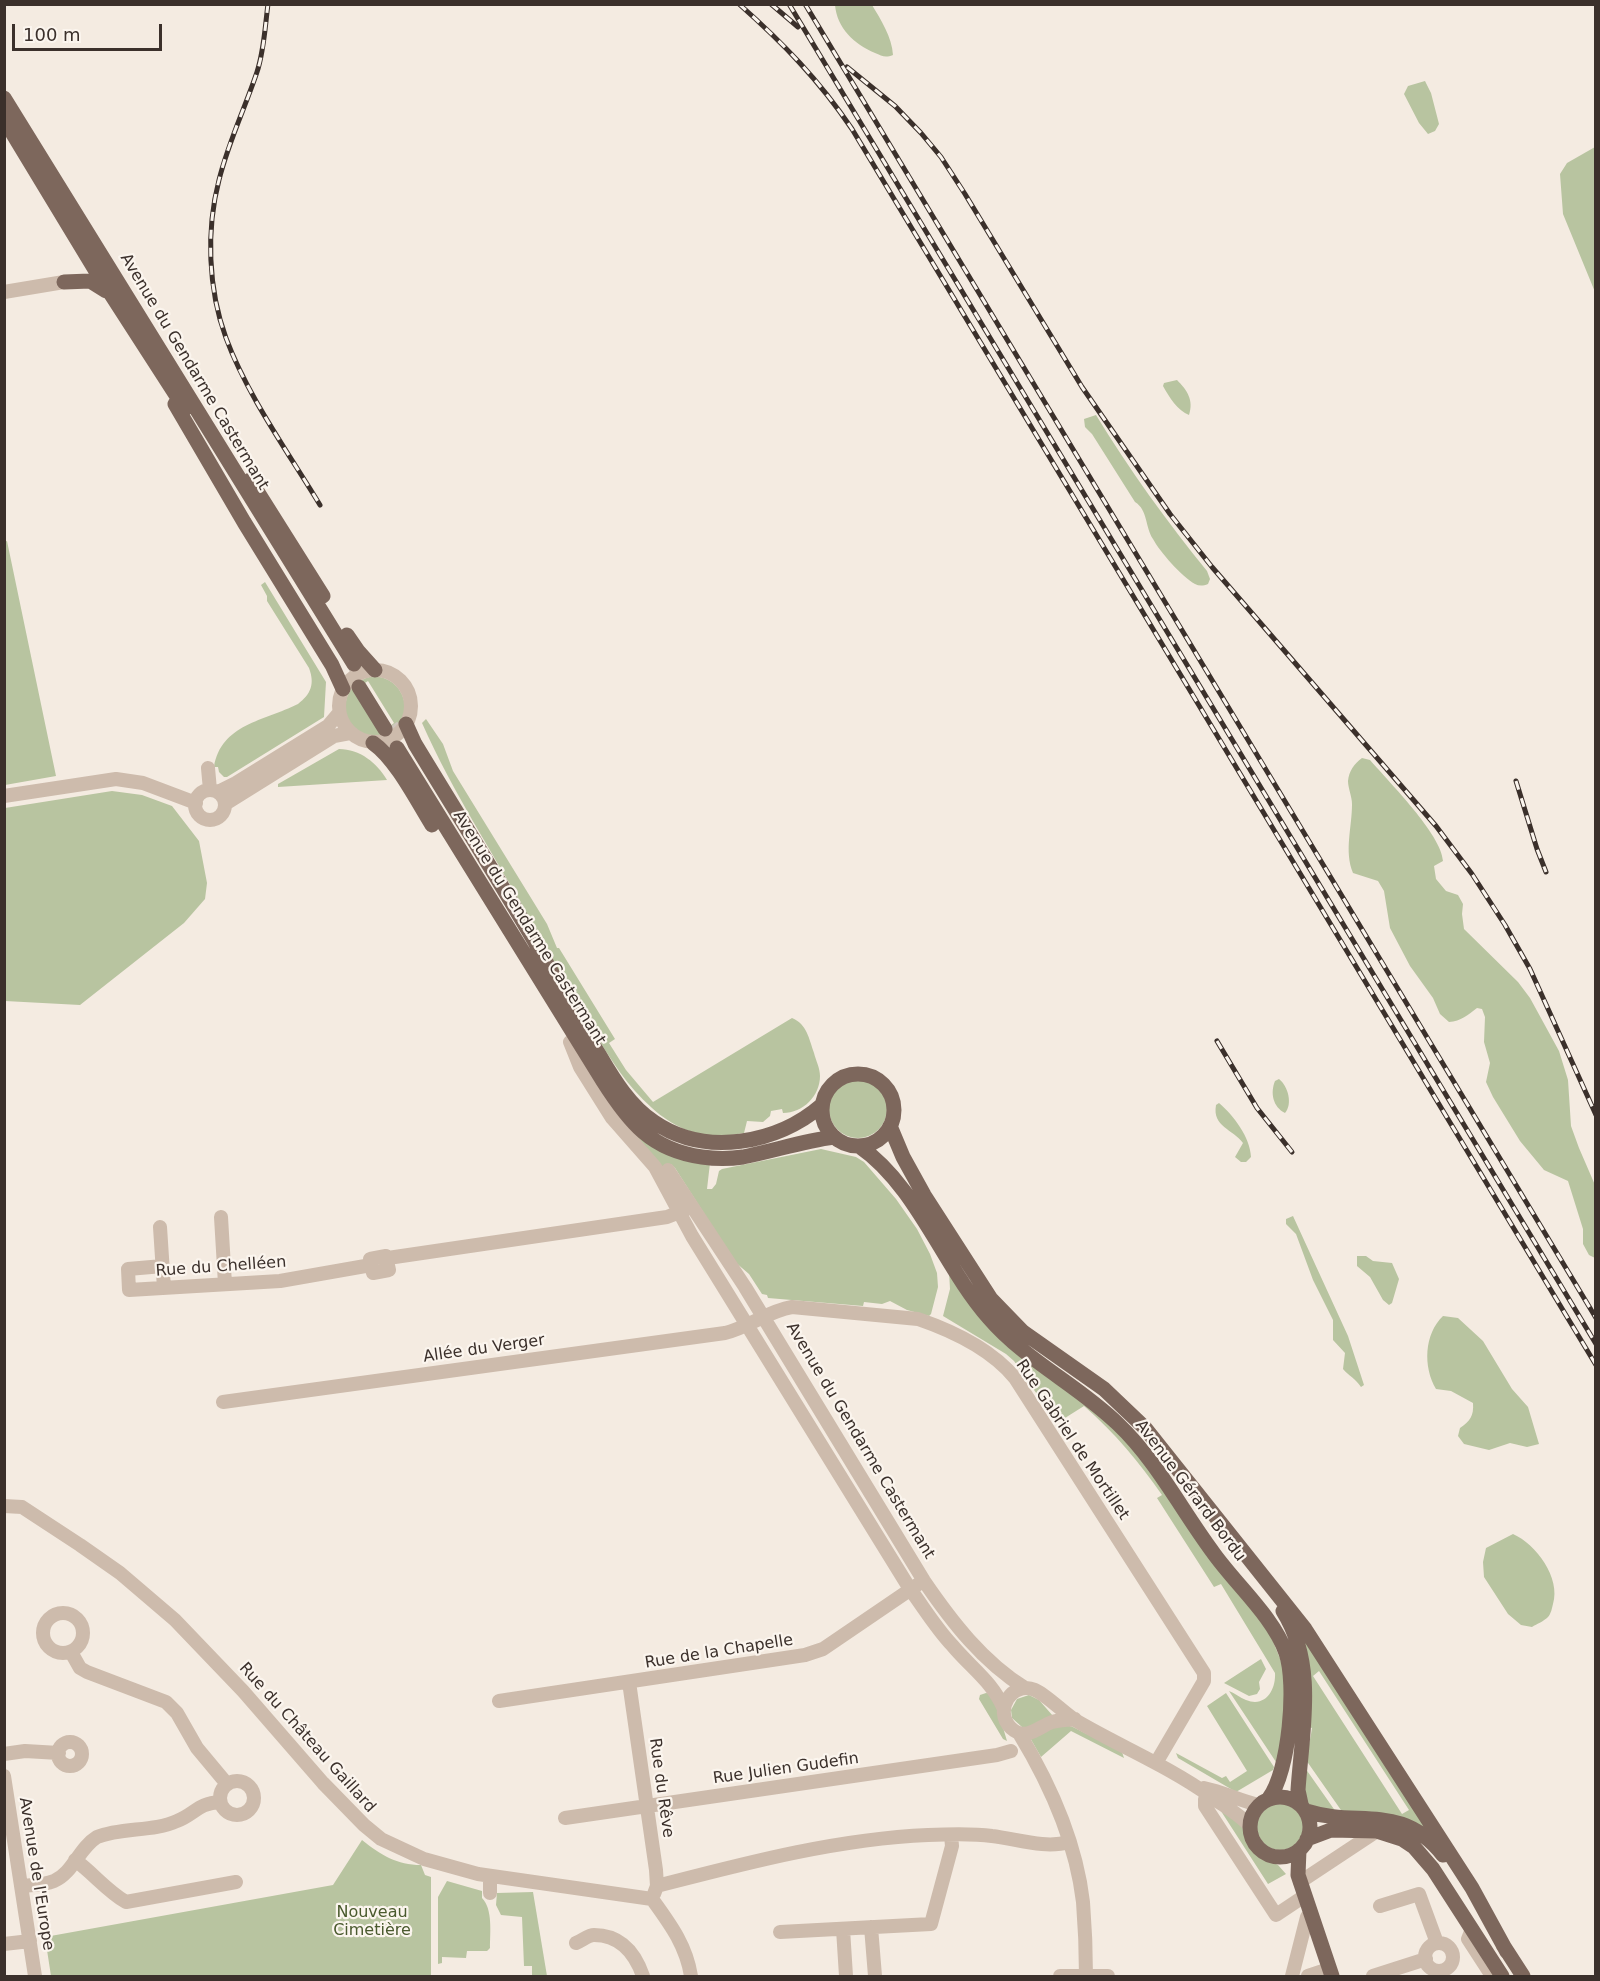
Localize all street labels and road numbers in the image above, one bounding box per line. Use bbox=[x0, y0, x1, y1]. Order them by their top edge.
street label: Avenue du Gendarme Castermant bbox=[116, 250, 272, 494]
street label: Avenue du Gendarme Castermant bbox=[449, 807, 609, 1049]
street label: Rue du Chelléen bbox=[155, 1253, 287, 1281]
street label: Avenue du Gendarme Castermant bbox=[782, 1319, 938, 1563]
street label: Allée du Verger bbox=[422, 1331, 546, 1367]
street label: Rue Gabriel de Mortillet bbox=[1011, 1356, 1133, 1524]
street label: Avenue Gérard Bordu bbox=[1131, 1417, 1249, 1565]
street label: Rue de la Chapelle bbox=[644, 1631, 794, 1673]
street label: Rue du Château Gaillard bbox=[235, 1659, 379, 1817]
street label: Rue du Rêve bbox=[645, 1737, 677, 1839]
street label: Rue Julien Gudefin bbox=[712, 1749, 860, 1789]
street label: Avenue de l'Europe bbox=[14, 1796, 58, 1952]

